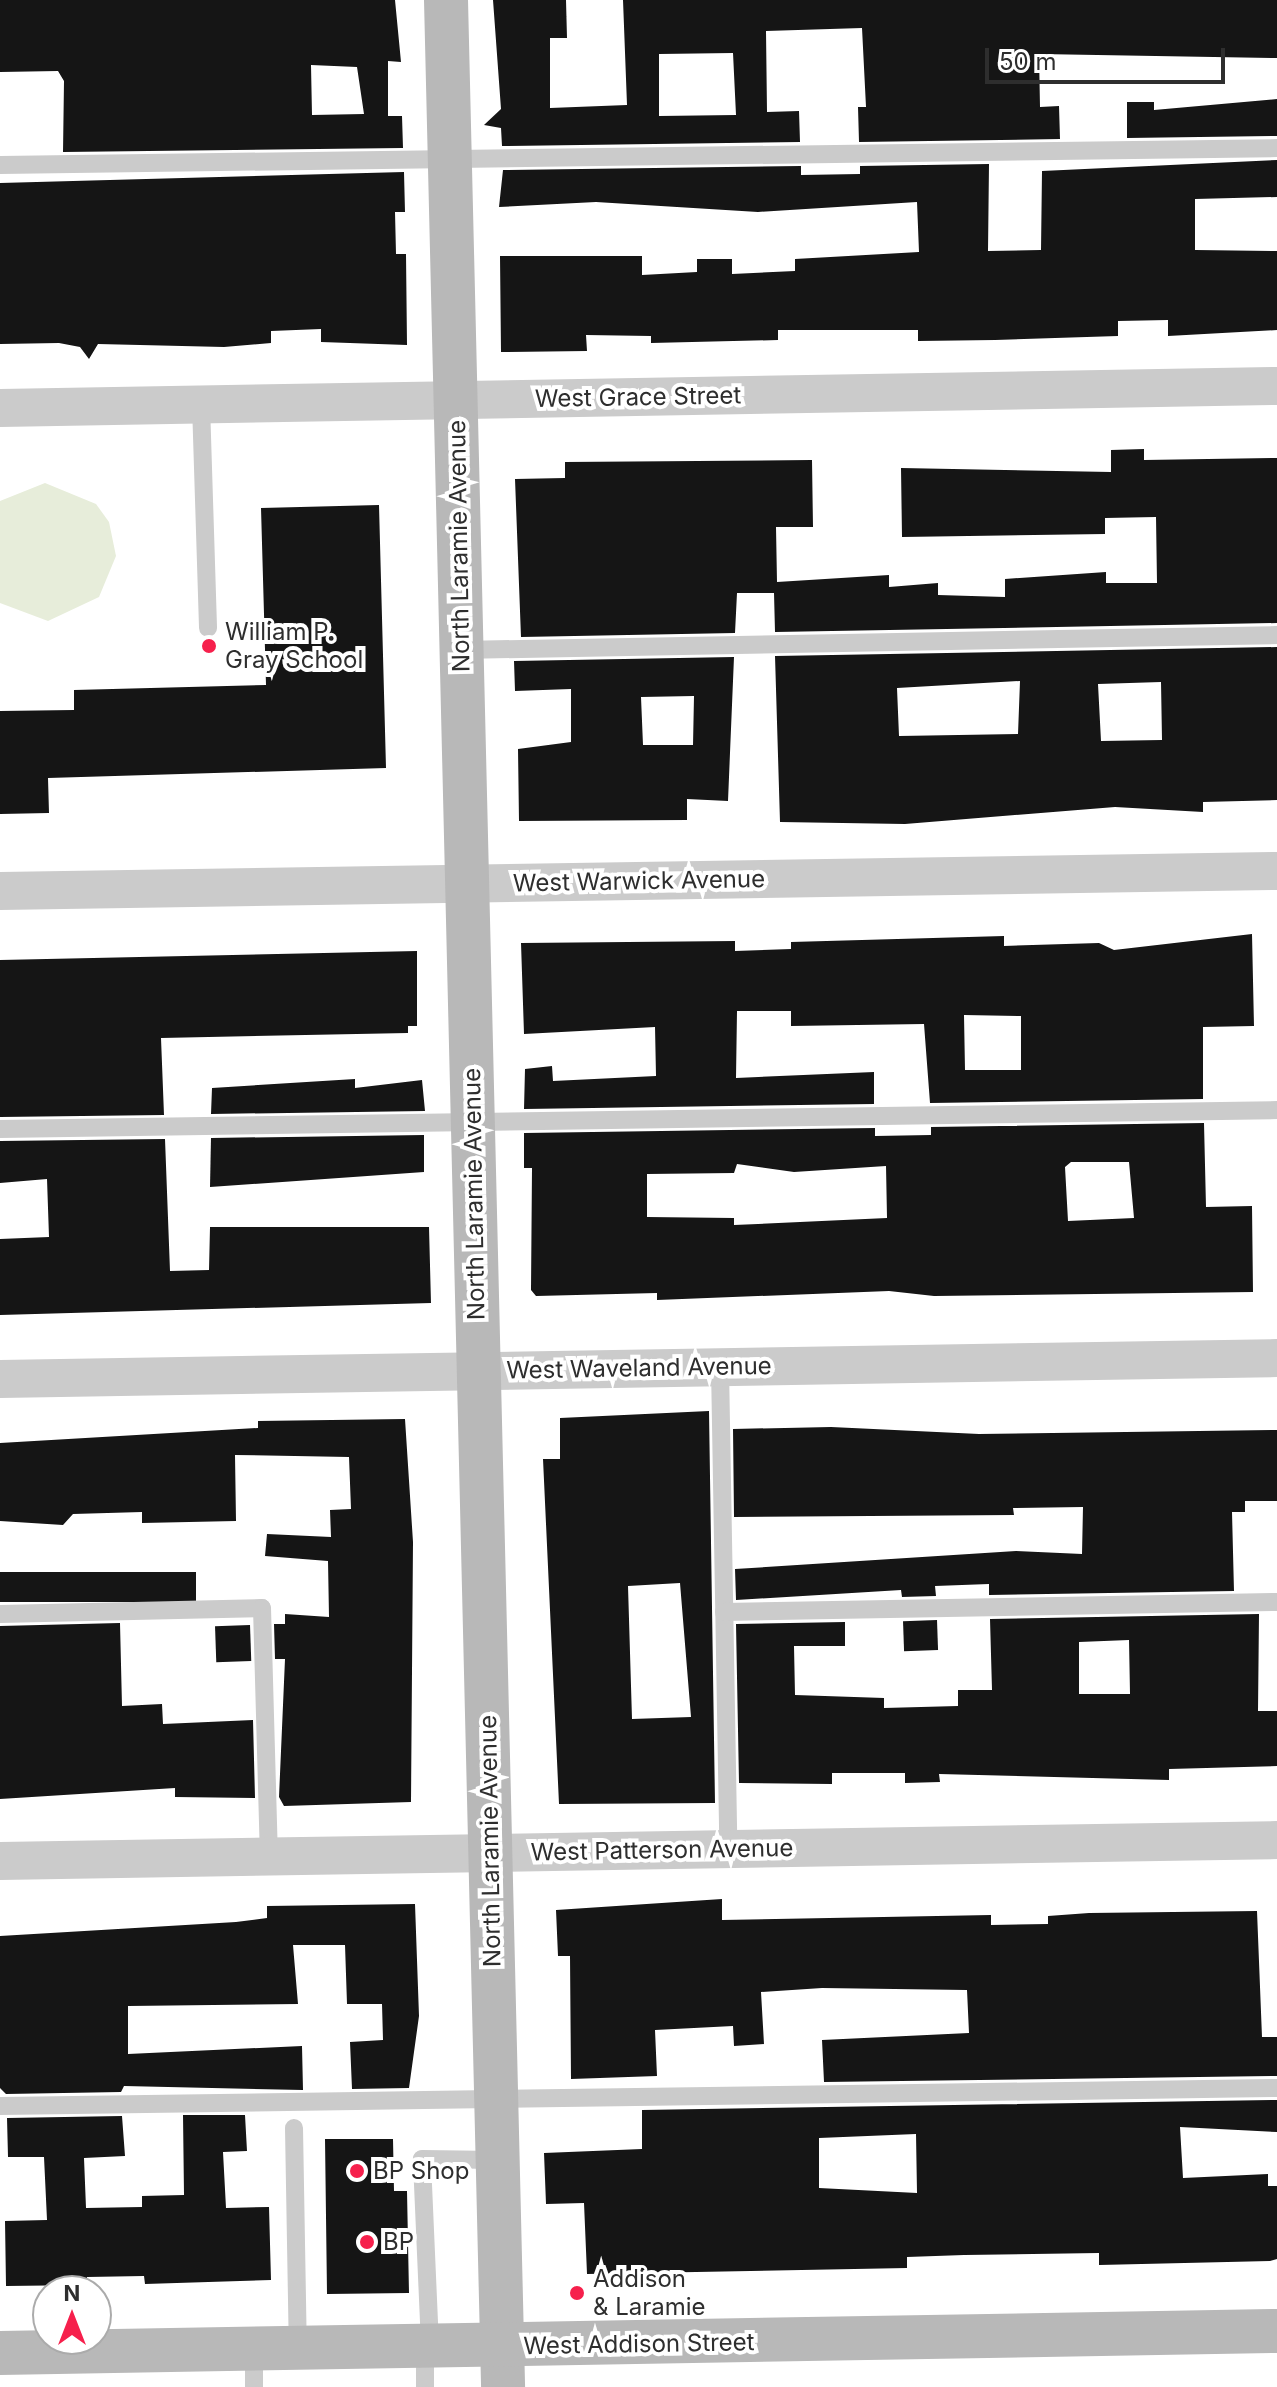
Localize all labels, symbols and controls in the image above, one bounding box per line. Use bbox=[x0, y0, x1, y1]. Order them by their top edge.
scale bar bbox=[989, 32, 1229, 82]
text: 50 m bbox=[999, 47, 1057, 76]
street label: West Grace Street bbox=[535, 381, 741, 413]
street label: North Laramie Avenue bbox=[442, 420, 476, 672]
place label: William P. Gray School bbox=[225, 618, 363, 674]
marker: William P. Gray School bbox=[200, 637, 218, 655]
street label: West Warwick Avenue bbox=[513, 864, 765, 898]
street label: North Laramie Avenue bbox=[457, 1068, 491, 1320]
street label: West Waveland Avenue bbox=[506, 1351, 772, 1385]
street label: North Laramie Avenue bbox=[473, 1715, 507, 1967]
street label: West Patterson Avenue bbox=[530, 1833, 794, 1867]
place label: BP Shop bbox=[373, 2157, 469, 2185]
marker: BP Shop bbox=[348, 2162, 366, 2180]
place label: BP bbox=[383, 2228, 414, 2256]
marker: BP bbox=[358, 2233, 376, 2251]
place label: Addison & Laramie bbox=[593, 2265, 706, 2321]
north arrow bbox=[32, 2275, 112, 2355]
text: N bbox=[64, 2280, 80, 2306]
marker: Addison & Laramie bbox=[568, 2284, 586, 2302]
street label: West Addison Street bbox=[523, 2328, 755, 2360]

